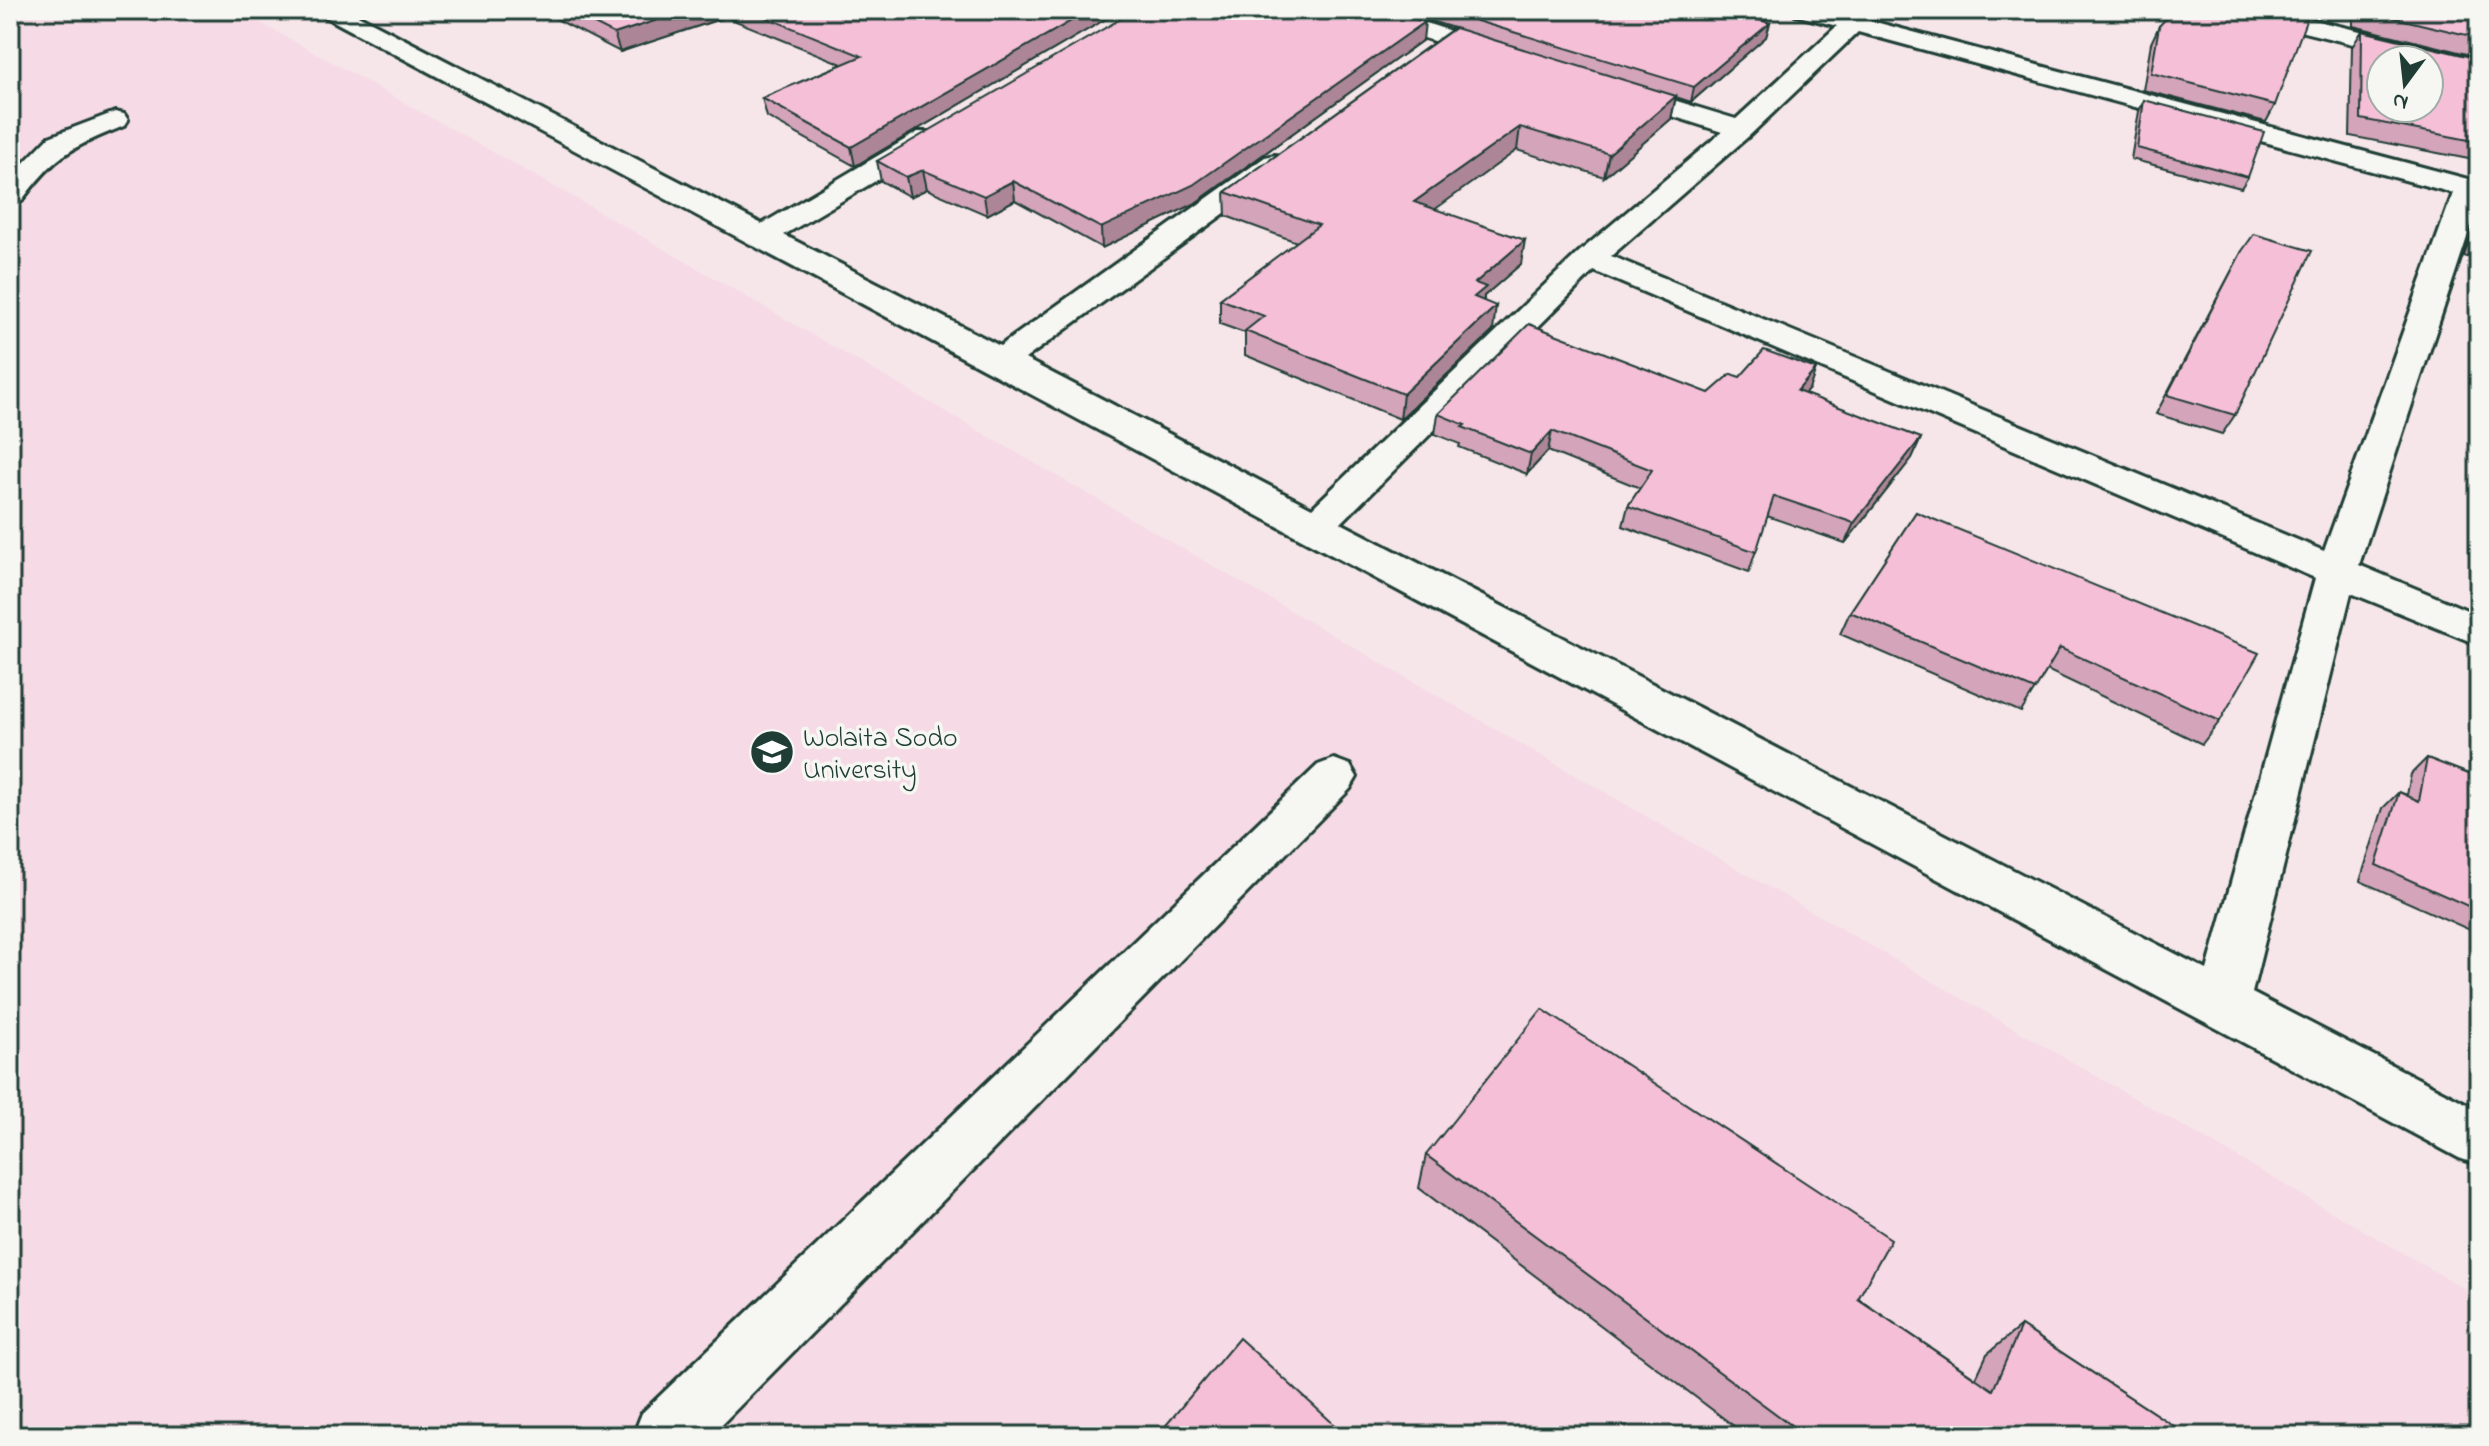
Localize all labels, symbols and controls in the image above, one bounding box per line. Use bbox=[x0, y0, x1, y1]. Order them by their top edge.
north arrow bbox=[2365, 44, 2445, 124]
text: N bbox=[2389, 83, 2412, 118]
place label: Wolaita Sodo University bbox=[803, 719, 958, 792]
school or university icon: Wolaita Sodo University bbox=[748, 728, 796, 776]

